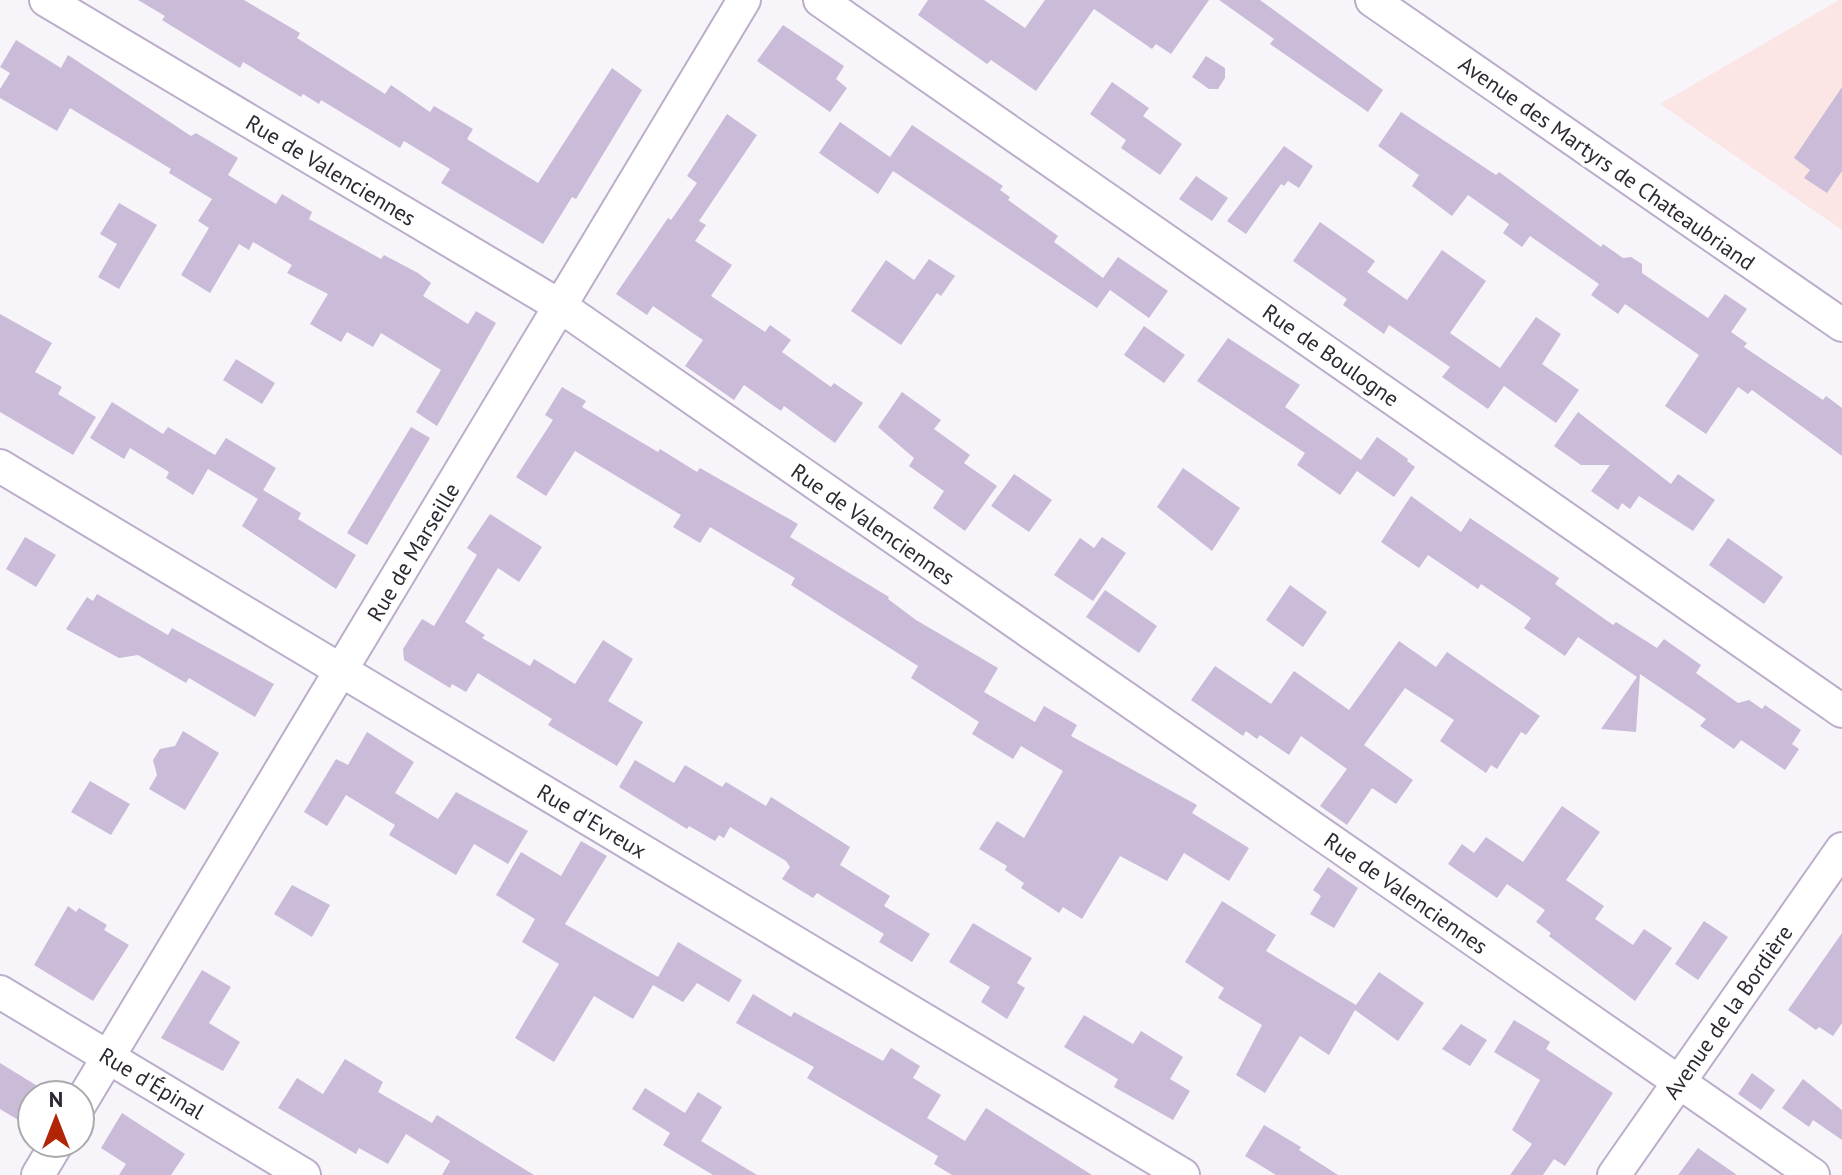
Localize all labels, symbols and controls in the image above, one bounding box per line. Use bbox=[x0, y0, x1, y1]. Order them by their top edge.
street label: Avenue des Martyrs de Chateaubriand bbox=[1454, 50, 1760, 276]
street label: Rue de Valenciennes bbox=[241, 108, 421, 232]
street label: Rue de Boulogne bbox=[1257, 298, 1405, 412]
street label: Rue de Valenciennes bbox=[786, 457, 960, 591]
street label: Rue de Marseille bbox=[361, 478, 465, 626]
street label: Rue d'Evreux bbox=[532, 777, 652, 865]
street label: Rue de Valenciennes bbox=[1319, 826, 1493, 960]
street label: Avenue de la Bordière bbox=[1657, 919, 1799, 1105]
street label: Rue d'Épinal bbox=[94, 1041, 210, 1126]
north arrow bbox=[16, 1079, 96, 1159]
text: N bbox=[49, 1085, 63, 1113]

